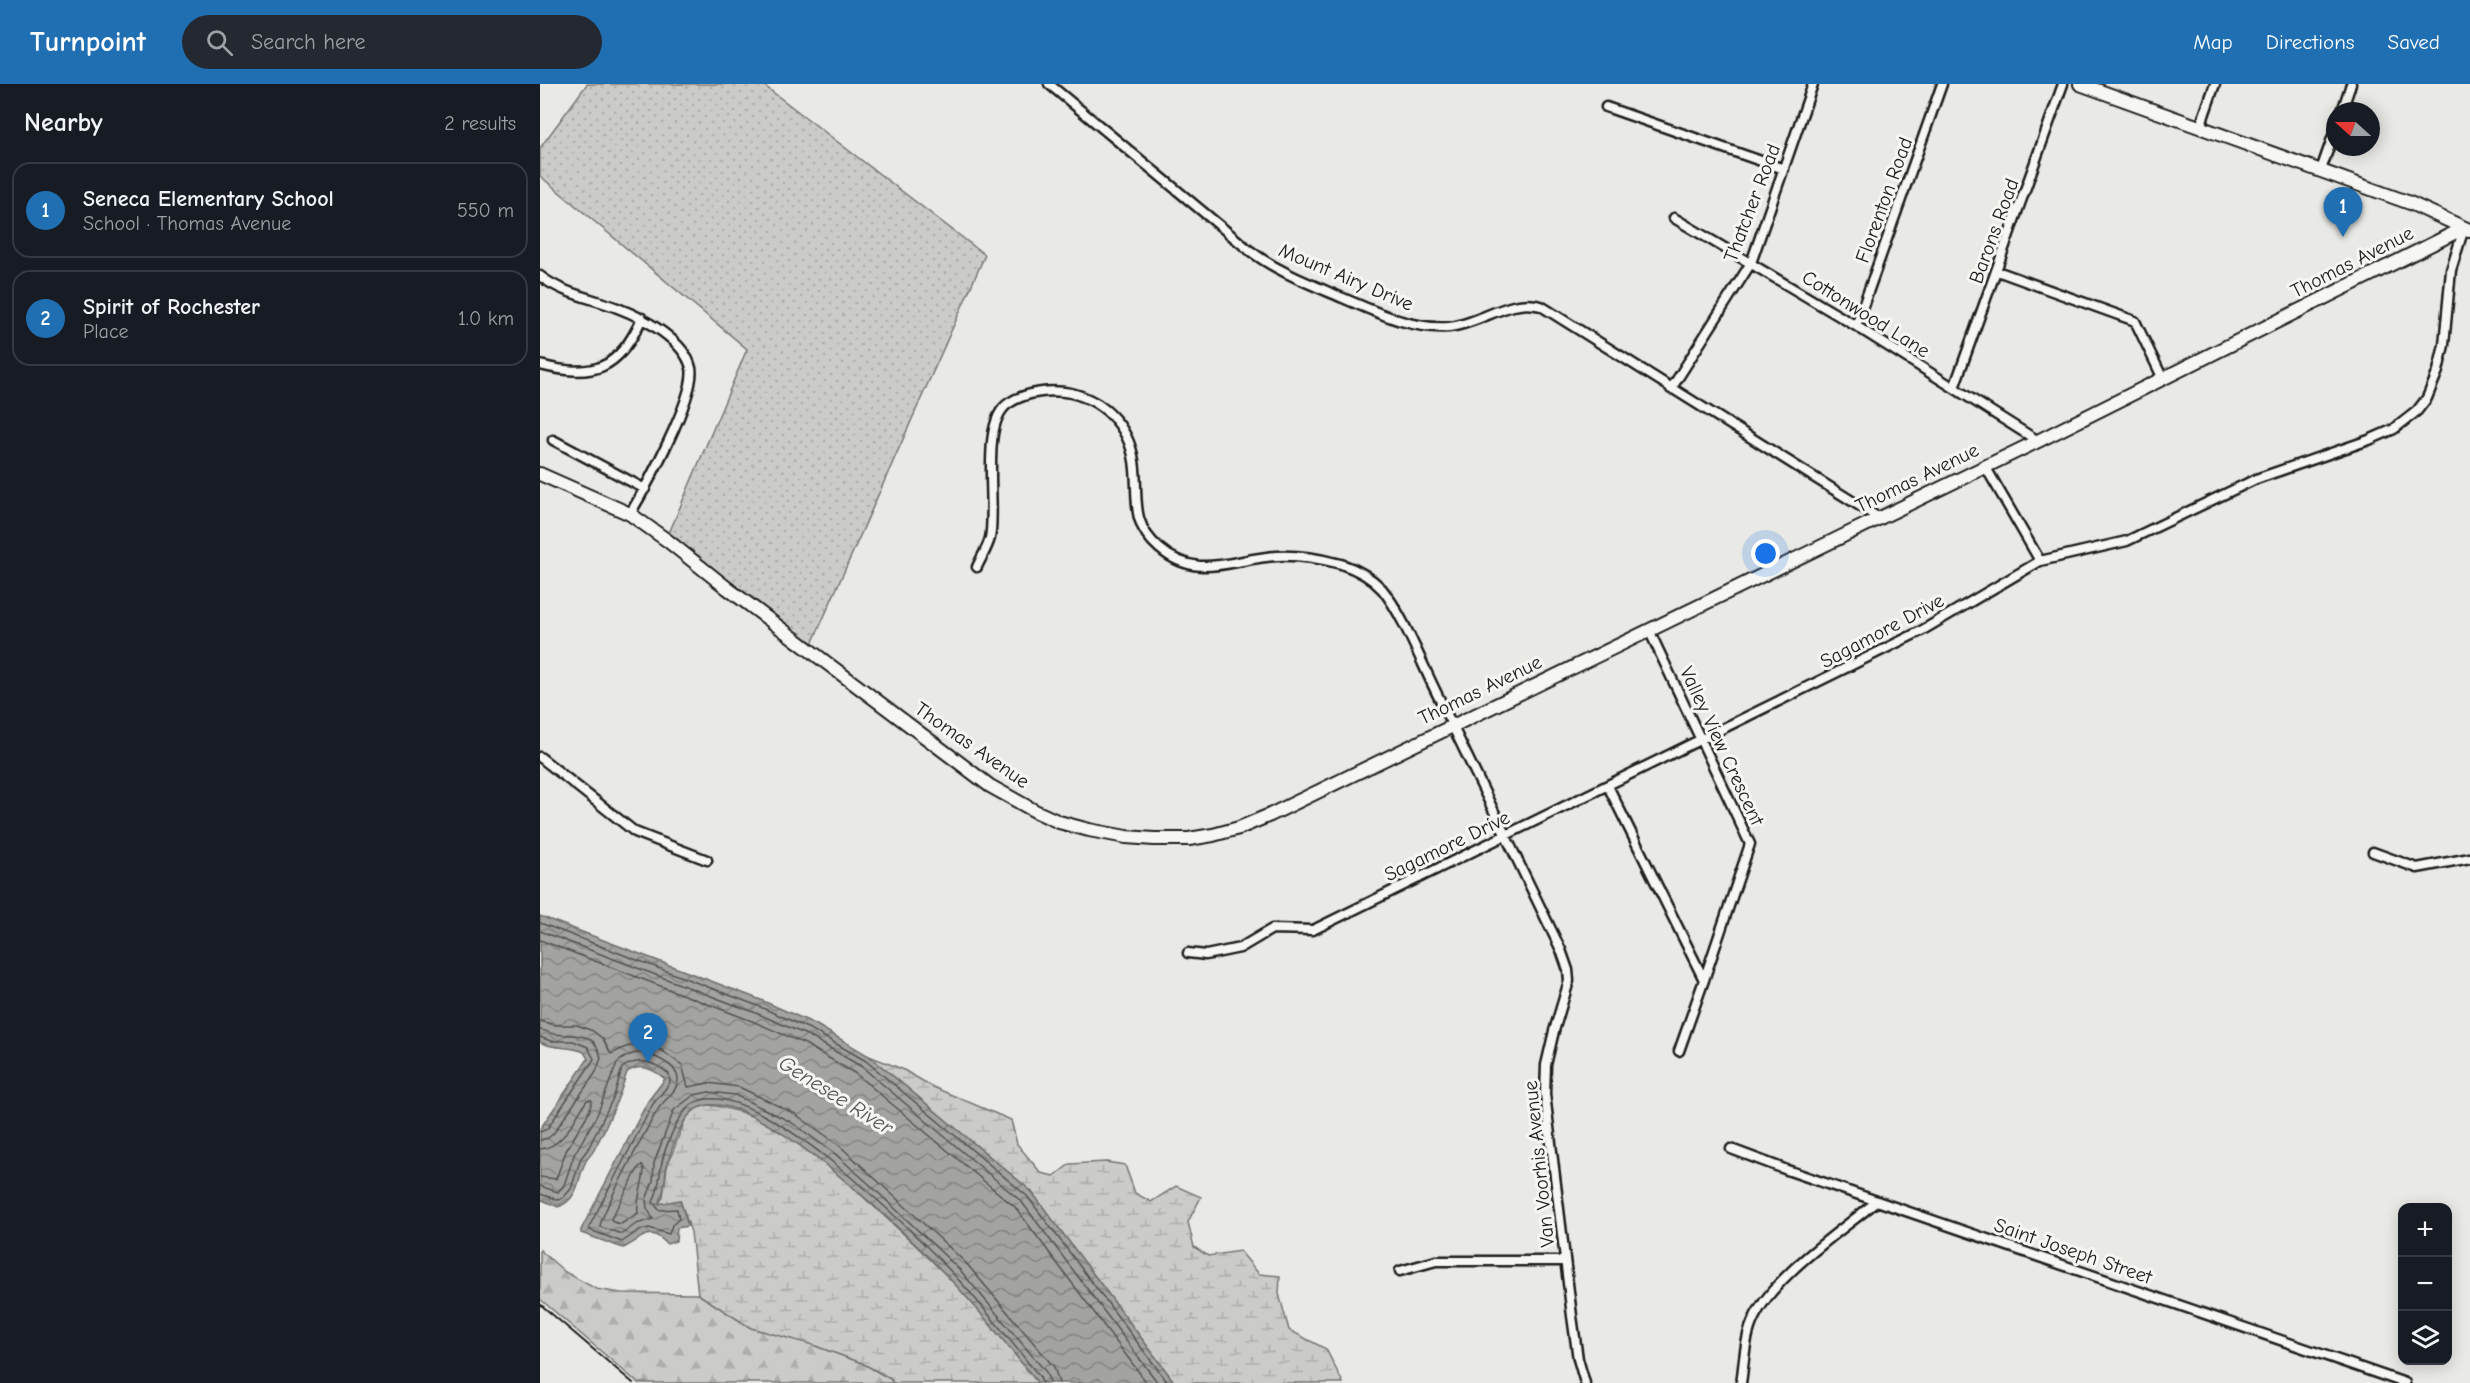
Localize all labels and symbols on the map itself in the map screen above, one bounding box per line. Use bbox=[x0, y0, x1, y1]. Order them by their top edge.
north arrow bbox=[2326, 102, 2380, 156]
street label: Florenton Road bbox=[1851, 134, 1917, 266]
street label: Thatcher Road bbox=[1719, 141, 1785, 265]
street label: Barons Road bbox=[1964, 175, 2024, 287]
pin: 1 bbox=[2324, 188, 2362, 237]
street label: Thomas Avenue bbox=[2287, 221, 2417, 303]
street label: Mount Airy Drive bbox=[1275, 238, 1417, 316]
street label: Cottonwood Lane bbox=[1798, 265, 1934, 363]
street label: Thomas Avenue bbox=[1852, 438, 1982, 518]
your location bbox=[1751, 539, 1780, 568]
street label: Sagamore Drive bbox=[1816, 589, 1948, 673]
street label: Thomas Avenue bbox=[1415, 650, 1545, 730]
street label: Valley View Crescent bbox=[1675, 663, 1769, 830]
street label: Thomas Avenue bbox=[910, 697, 1034, 793]
street label: Sagamore Drive bbox=[1381, 806, 1513, 886]
pin: 2 bbox=[628, 1014, 668, 1063]
water label: Genesee River bbox=[775, 1050, 899, 1140]
street label: Van Voorhis Avenue bbox=[1519, 1080, 1559, 1248]
street label: Saint Joseph Street bbox=[1991, 1213, 2156, 1289]

